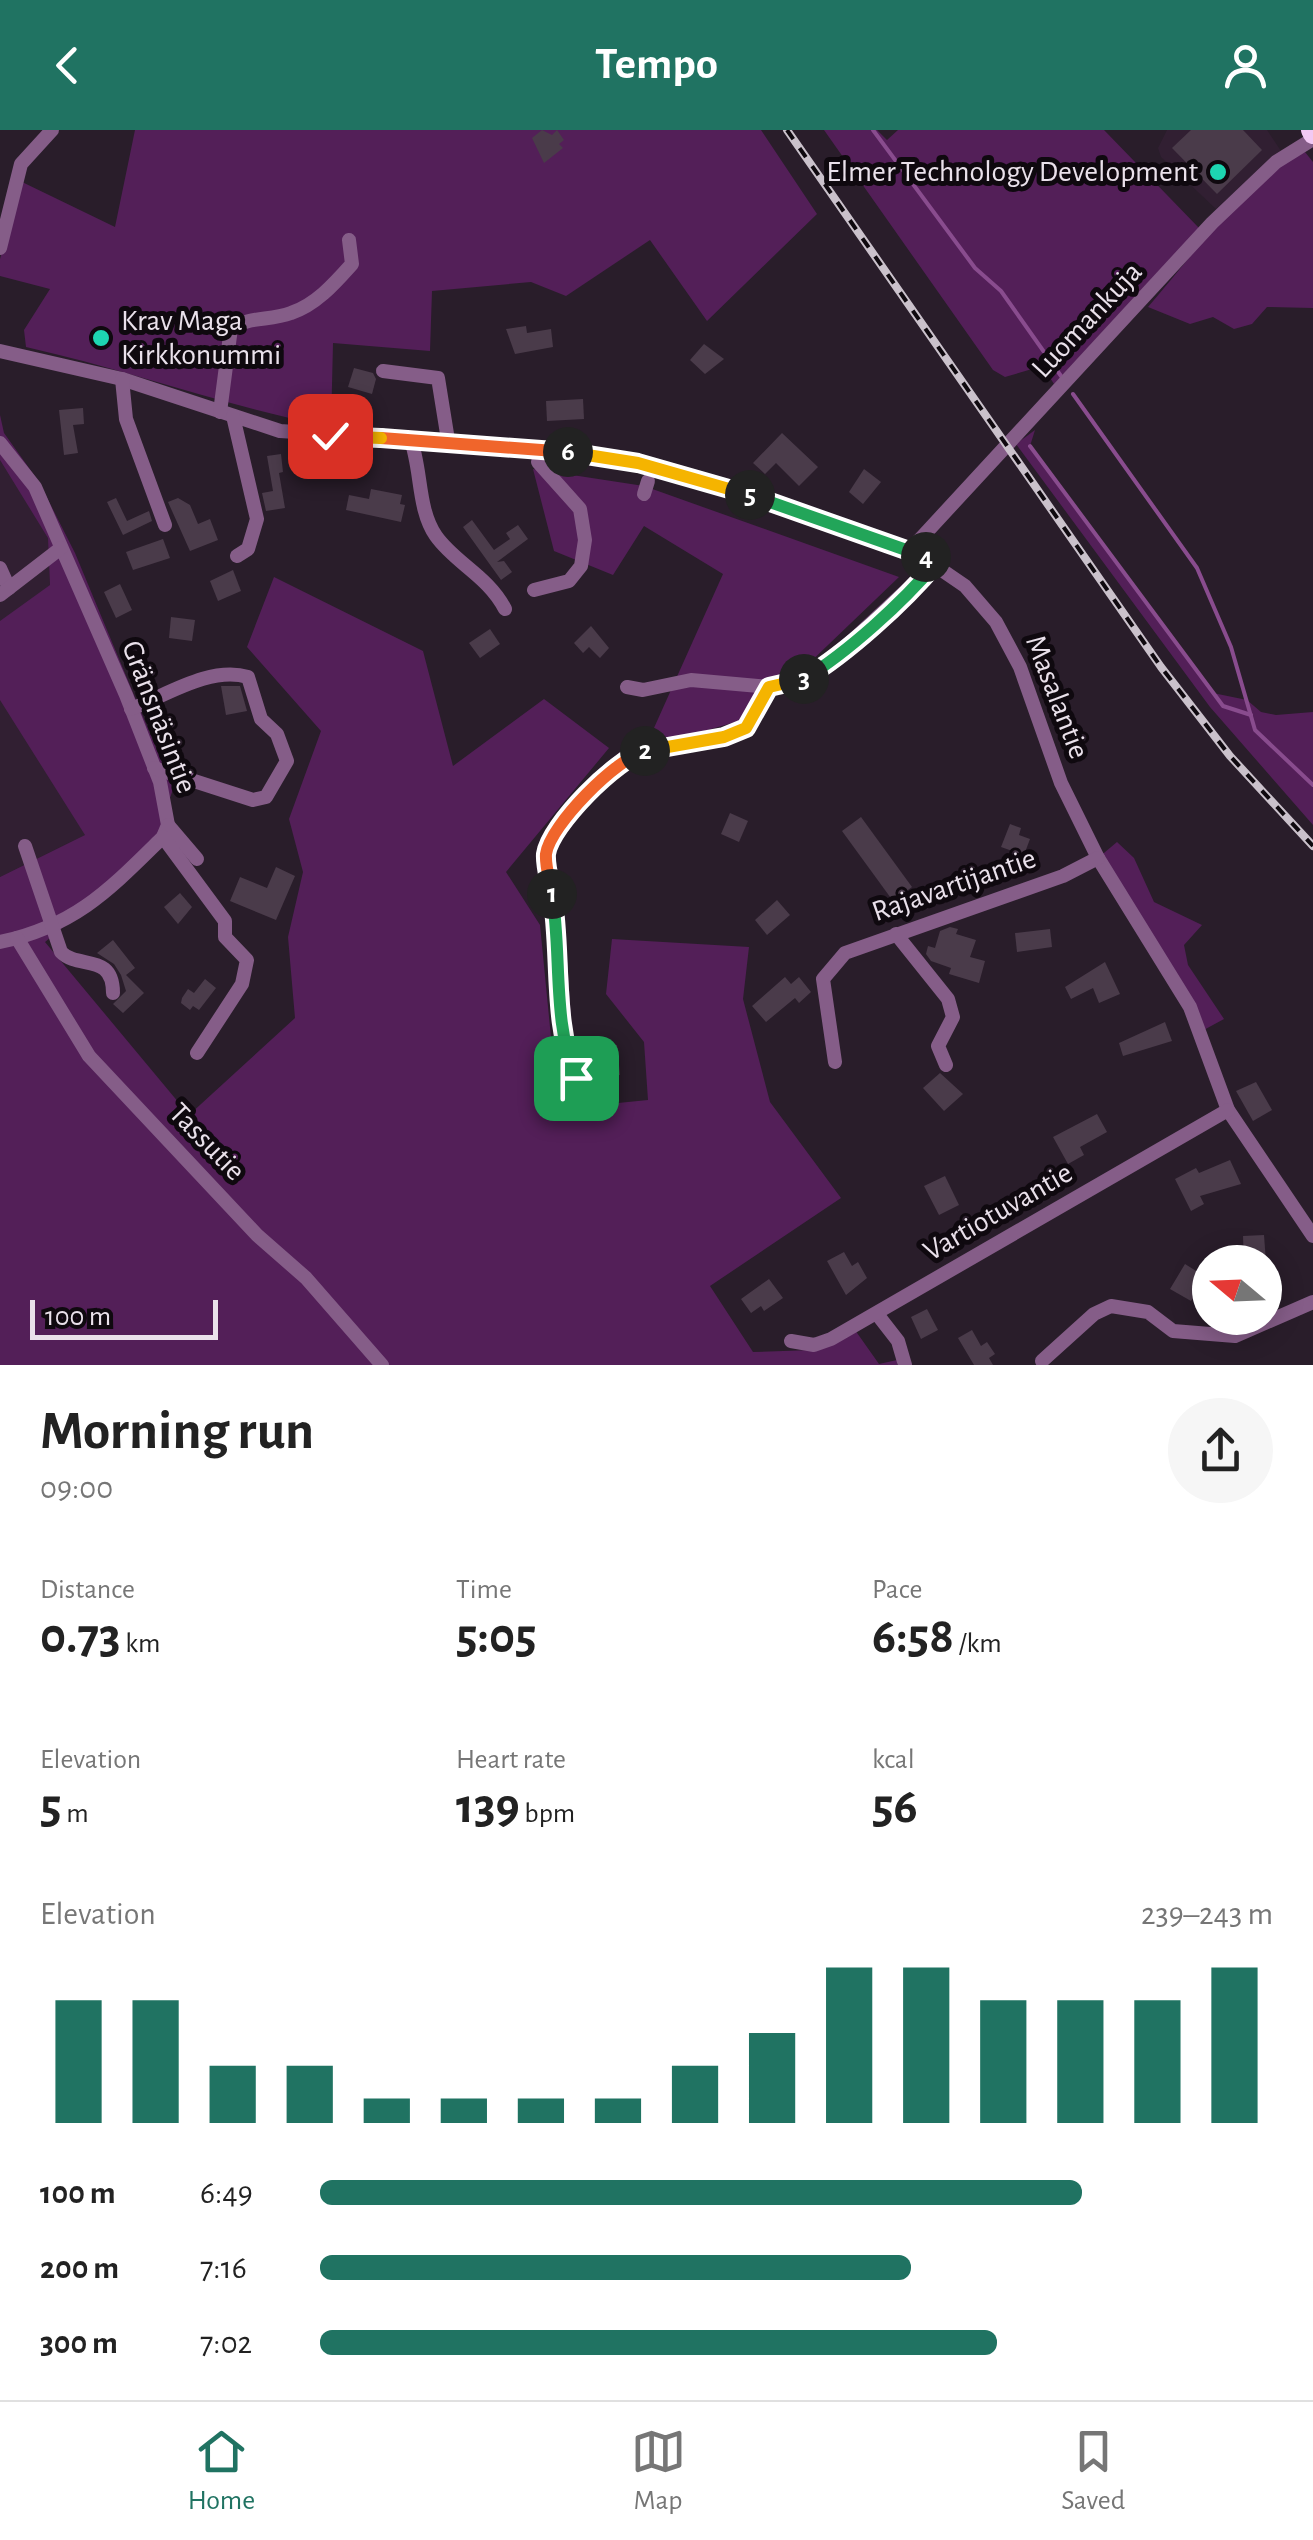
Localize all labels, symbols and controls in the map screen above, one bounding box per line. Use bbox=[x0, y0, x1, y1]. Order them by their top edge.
icon: back bbox=[40, 38, 95, 93]
icon: person bbox=[1218, 38, 1273, 93]
text: Tempo bbox=[595, 42, 718, 87]
place label: Elmer Technology Development bbox=[826, 157, 1198, 187]
marker: Elmer Technology Development bbox=[1207, 161, 1229, 183]
street label: Luomankuja bbox=[1026, 256, 1148, 384]
place label: Krav Maga Kirkkonummi bbox=[121, 306, 281, 370]
marker: Krav Maga Kirkkonummi bbox=[90, 327, 112, 349]
pin bbox=[288, 394, 373, 479]
icon: check bbox=[303, 409, 358, 464]
pin: 6 bbox=[543, 427, 593, 477]
text: 6 bbox=[561, 438, 575, 466]
pin: 5 bbox=[725, 470, 775, 520]
text: 5 bbox=[744, 481, 756, 509]
pin: 4 bbox=[901, 532, 951, 582]
text: 4 bbox=[919, 543, 933, 571]
street label: Masalantie bbox=[1020, 631, 1094, 763]
street label: Gränsnäsintie bbox=[116, 637, 202, 797]
pin: 3 bbox=[779, 654, 829, 704]
text: 3 bbox=[798, 665, 810, 693]
pin: 2 bbox=[620, 726, 670, 776]
text: 2 bbox=[638, 737, 652, 765]
street label: Rajavartijantie bbox=[868, 843, 1040, 927]
pin: 1 bbox=[527, 869, 577, 919]
text: 1 bbox=[547, 880, 557, 908]
pin bbox=[534, 1036, 619, 1121]
icon: arrive bbox=[549, 1051, 604, 1106]
street label: Tassutie bbox=[163, 1098, 251, 1186]
street label: Vartiotuvantie bbox=[918, 1157, 1078, 1267]
north arrow bbox=[1192, 1245, 1282, 1335]
map controls bbox=[1192, 1245, 1282, 1335]
scale bar bbox=[30, 1295, 218, 1340]
text: 100 m bbox=[45, 1303, 111, 1331]
button: share bbox=[1168, 1398, 1273, 1503]
text: Morning run bbox=[40, 1404, 314, 1459]
text: 09:00 bbox=[40, 1472, 113, 1504]
text: Distance bbox=[40, 1576, 135, 1604]
text: Time bbox=[456, 1576, 512, 1604]
text: Pace bbox=[872, 1576, 922, 1604]
text: 0.73 bbox=[40, 1612, 121, 1662]
text: 5:05 bbox=[456, 1612, 537, 1662]
text: 6:58 bbox=[872, 1612, 954, 1662]
text: km bbox=[121, 1630, 160, 1658]
text: /km bbox=[954, 1630, 1002, 1658]
text: Elevation bbox=[40, 1746, 141, 1774]
text: Heart rate bbox=[456, 1746, 566, 1774]
text: kcal bbox=[872, 1746, 915, 1774]
text: 5 bbox=[40, 1782, 62, 1832]
text: 139 bbox=[456, 1782, 520, 1832]
text: 56 bbox=[872, 1782, 918, 1832]
text: m bbox=[62, 1800, 89, 1828]
text: bpm bbox=[520, 1800, 575, 1828]
text: Elevation bbox=[40, 1898, 156, 1930]
text: 239–243 m bbox=[1141, 1898, 1273, 1930]
text: 100 m bbox=[40, 2177, 116, 2209]
text: 6:49 bbox=[200, 2177, 253, 2209]
text: 200 m bbox=[40, 2252, 119, 2284]
text: 7:16 bbox=[200, 2252, 247, 2284]
text: 300 m bbox=[40, 2327, 118, 2359]
text: 7:02 bbox=[200, 2327, 252, 2359]
tab: Home bbox=[188, 2424, 255, 2518]
tab: Map bbox=[631, 2424, 686, 2518]
tab: Saved bbox=[1061, 2424, 1125, 2518]

